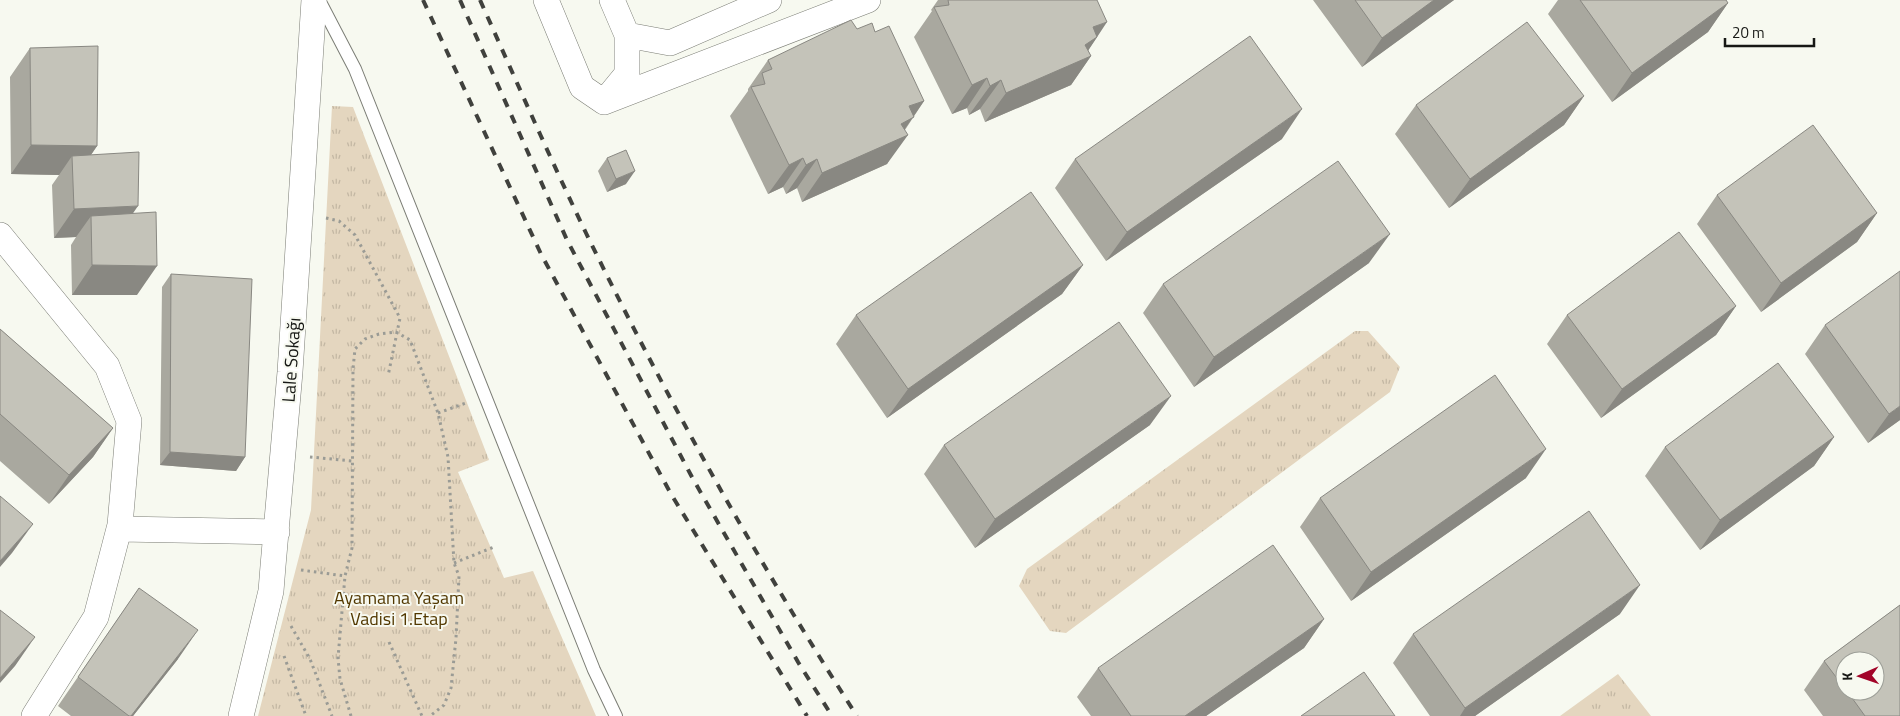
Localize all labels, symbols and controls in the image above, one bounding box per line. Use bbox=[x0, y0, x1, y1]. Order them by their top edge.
scale bar bbox=[1725, 15, 1814, 47]
text: 20 m bbox=[1732, 21, 1765, 44]
street label: Lale Sokağı bbox=[275, 317, 307, 403]
park label: Ayamama Yaşam Vadisi 1.Etap bbox=[334, 584, 464, 632]
north arrow bbox=[1835, 651, 1885, 701]
text: K bbox=[1836, 671, 1857, 681]

